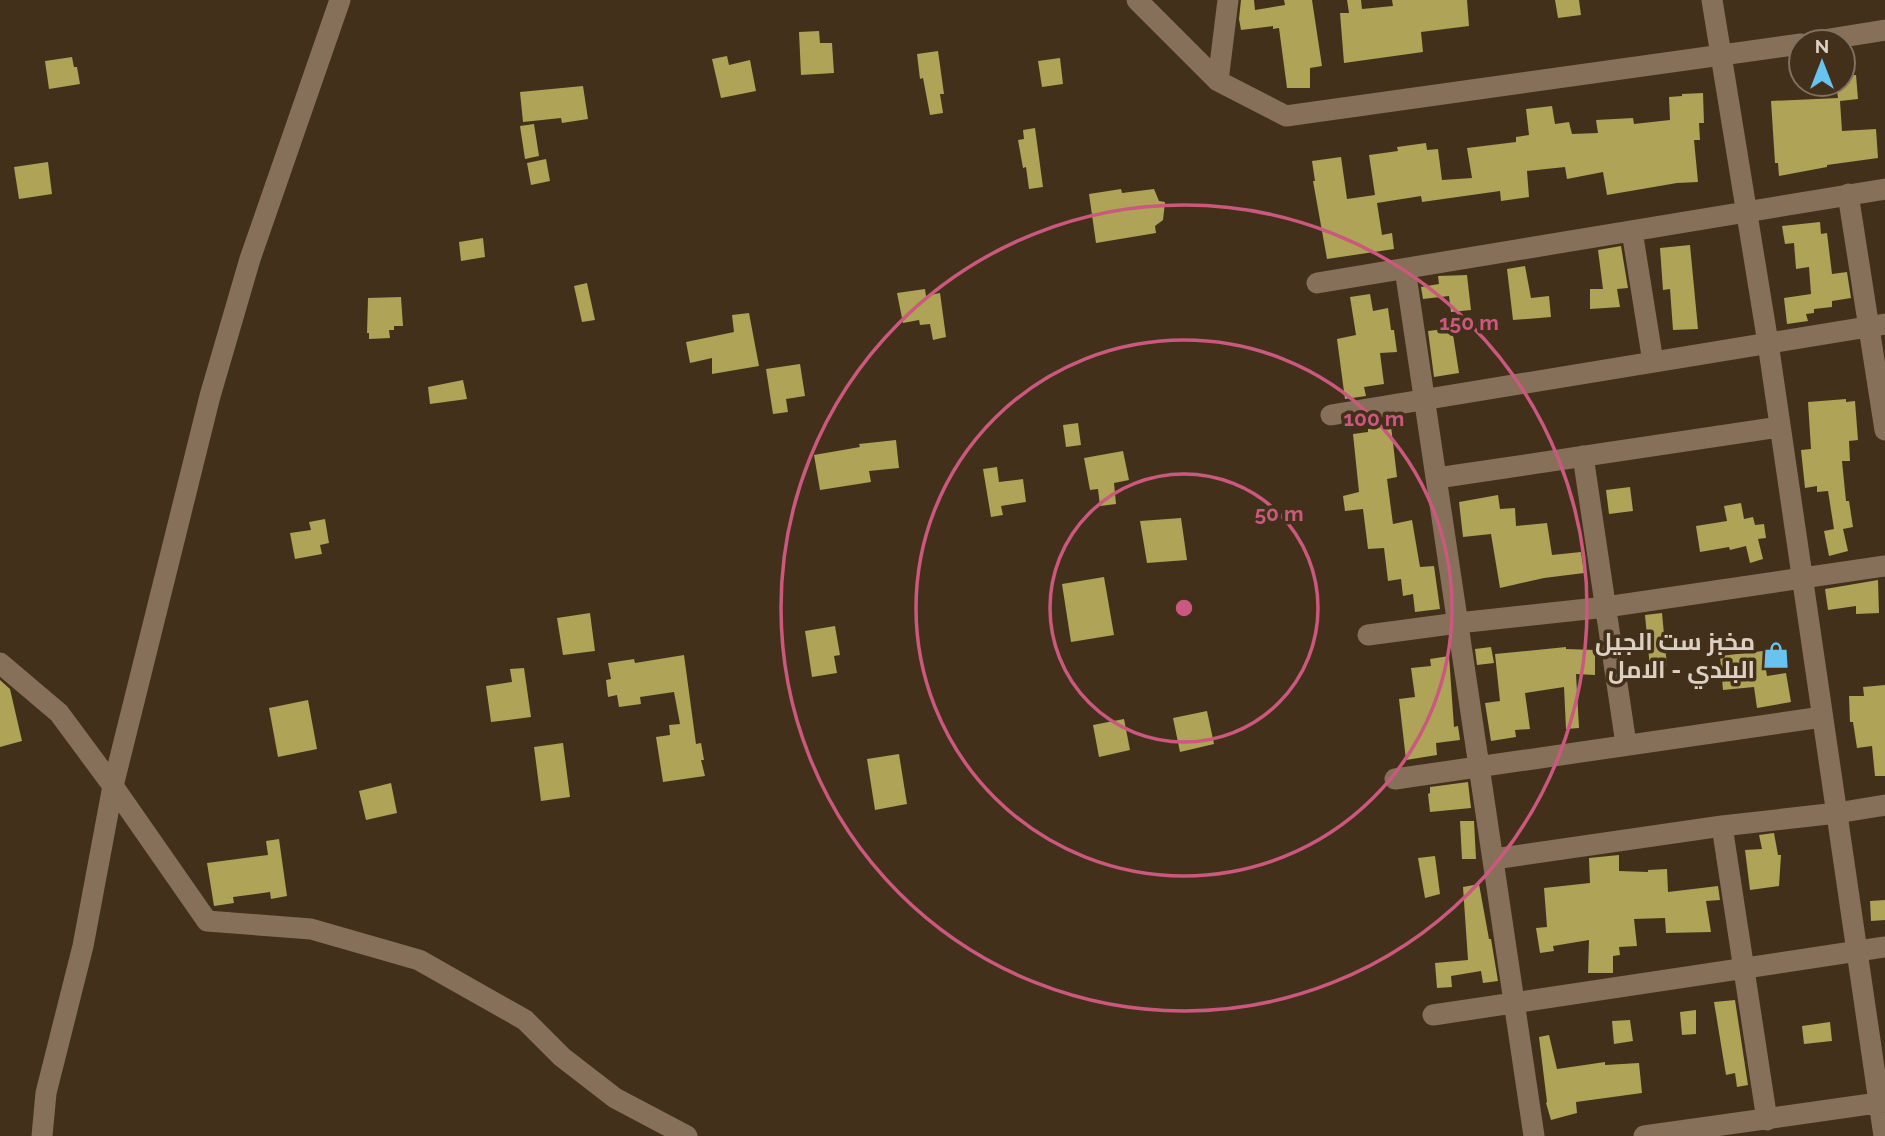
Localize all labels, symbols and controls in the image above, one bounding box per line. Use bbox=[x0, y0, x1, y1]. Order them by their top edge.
north arrow bbox=[1787, 28, 1857, 98]
text: N bbox=[1815, 35, 1829, 57]
text: 150 m bbox=[1439, 310, 1499, 335]
text: 100 m bbox=[1344, 406, 1404, 431]
text: 50 m bbox=[1254, 501, 1304, 526]
centre of rings bbox=[1172, 596, 1196, 620]
place label: مخبز ست الجيل البلدي - الامل bbox=[1595, 627, 1755, 689]
shop icon: مخبز ست الجيل البلدي - الامل bbox=[1761, 640, 1791, 670]

